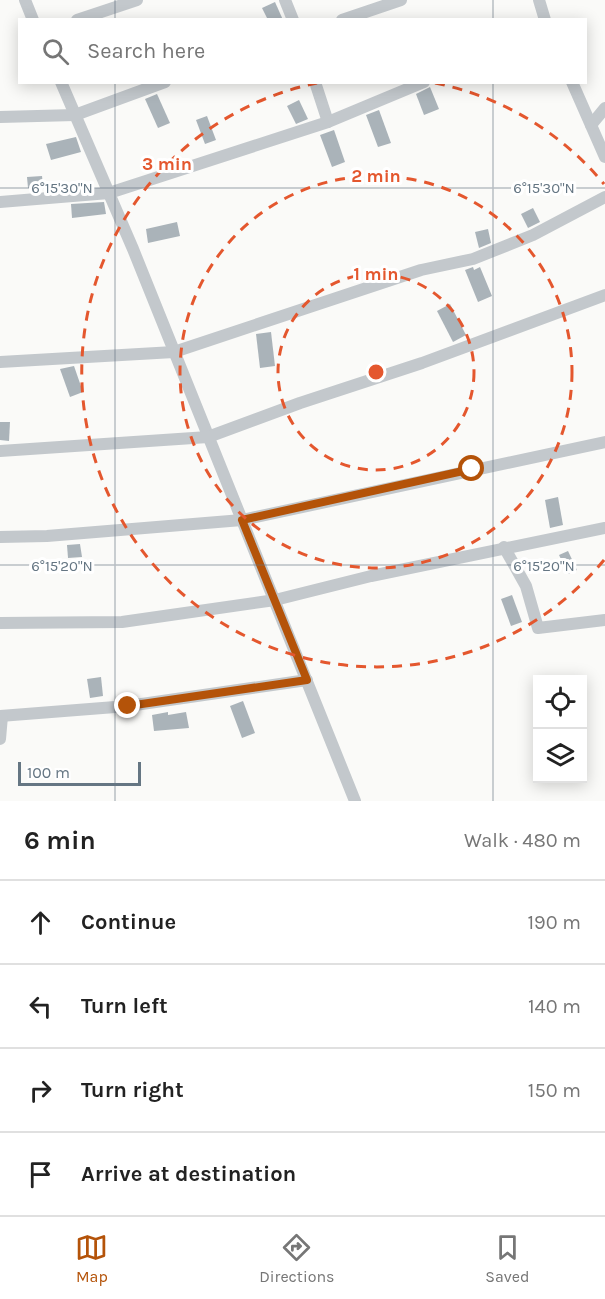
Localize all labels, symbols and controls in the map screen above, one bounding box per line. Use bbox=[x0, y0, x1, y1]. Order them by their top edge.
search box bbox=[18, 18, 587, 84]
icon: search bbox=[39, 35, 72, 68]
text: Search here bbox=[87, 38, 205, 64]
text: 3 min bbox=[142, 153, 192, 175]
text: 2 min bbox=[351, 165, 401, 187]
text: 6°15'30"N bbox=[31, 179, 93, 197]
text: 6°15'30"N bbox=[513, 179, 575, 197]
text: 1 min bbox=[353, 263, 399, 285]
centre of rings bbox=[366, 362, 386, 382]
route start bbox=[458, 455, 484, 481]
text: 6°15'20"N bbox=[31, 557, 93, 575]
text: 6°15'20"N bbox=[513, 557, 575, 575]
map controls bbox=[533, 675, 587, 783]
button: locate bbox=[533, 675, 587, 729]
route end bbox=[114, 692, 140, 718]
button: layers bbox=[533, 729, 587, 783]
scale bar bbox=[18, 759, 141, 786]
text: 100 m bbox=[27, 763, 70, 782]
text: 6 min bbox=[24, 825, 96, 856]
text: Walk · 480 m bbox=[464, 829, 581, 852]
icon: ahead bbox=[24, 906, 57, 939]
text: Continue bbox=[81, 909, 176, 935]
text: 190 m bbox=[527, 911, 581, 934]
icon: left bbox=[24, 990, 57, 1023]
text: Turn left bbox=[81, 993, 168, 1019]
text: 140 m bbox=[528, 995, 581, 1018]
icon: right bbox=[24, 1074, 57, 1107]
text: Turn right bbox=[81, 1077, 184, 1103]
text: 150 m bbox=[528, 1079, 581, 1102]
icon: arrive bbox=[24, 1158, 57, 1191]
text: Arrive at destination bbox=[81, 1161, 296, 1187]
tab: Map bbox=[75, 1231, 108, 1286]
tab: Directions bbox=[259, 1231, 334, 1286]
tab: Saved bbox=[485, 1231, 530, 1286]

